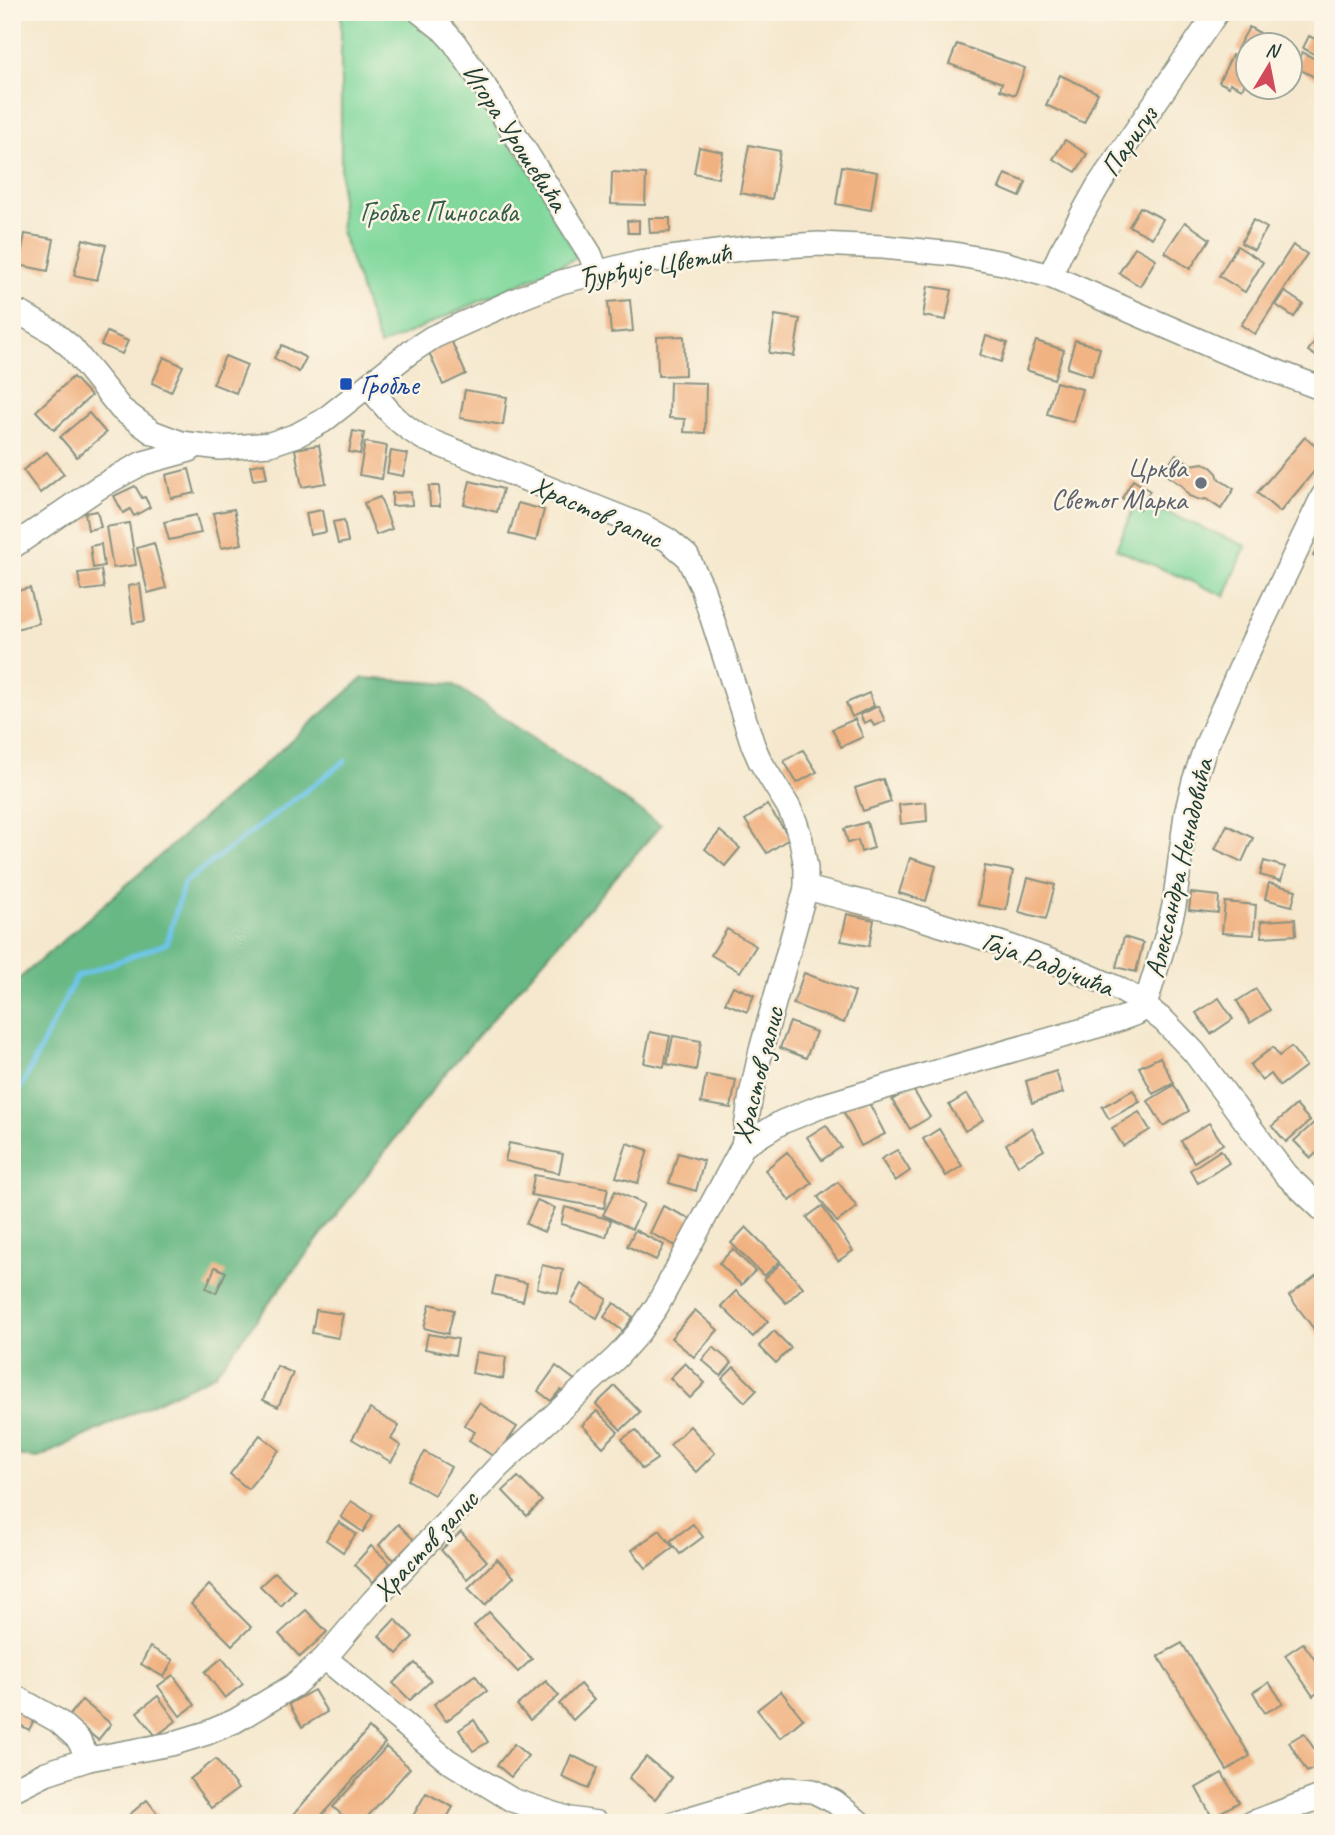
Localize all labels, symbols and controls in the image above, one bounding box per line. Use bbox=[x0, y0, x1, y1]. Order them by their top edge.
north arrow bbox=[1234, 32, 1304, 102]
text: N bbox=[1264, 37, 1283, 64]
street label: Игора Урошевића bbox=[455, 57, 577, 219]
street label: Паригуз bbox=[1092, 98, 1166, 183]
park label: Гробље Пиносава bbox=[360, 194, 520, 229]
street label: Ђурђије Цветић bbox=[575, 234, 735, 296]
place label: Гробље bbox=[360, 367, 420, 402]
marker: Гробље bbox=[338, 376, 354, 392]
place label: Црква Светог Марка bbox=[1051, 450, 1189, 517]
street label: Храстов запис bbox=[526, 467, 669, 557]
marker: Црква Светог Марка bbox=[1193, 475, 1209, 491]
street label: Александра Ненадовића bbox=[1136, 753, 1221, 981]
street label: Гаја Радојчића bbox=[977, 923, 1120, 1005]
street label: Храстов запис bbox=[724, 1001, 792, 1147]
street label: Храстов запис bbox=[365, 1481, 487, 1608]

